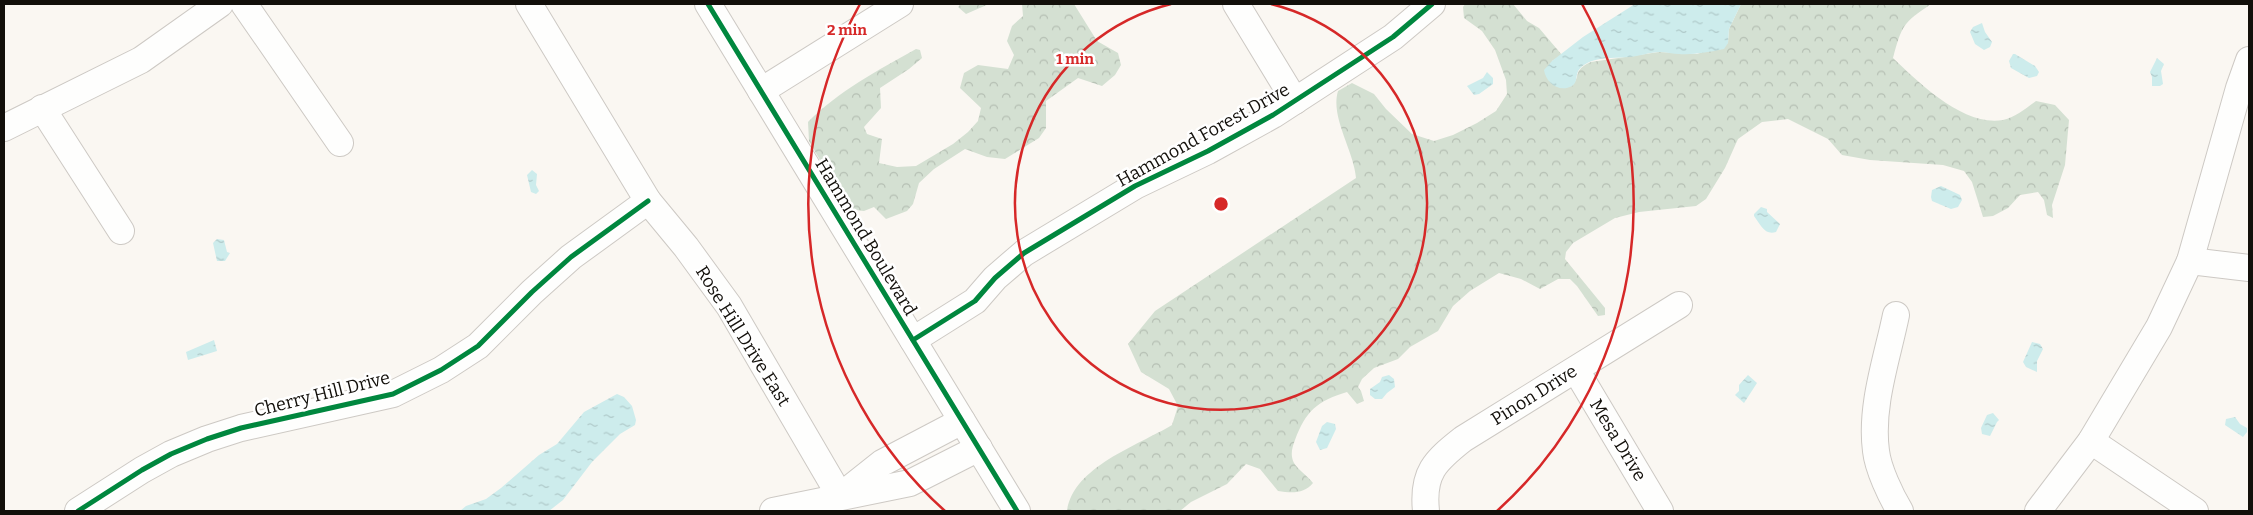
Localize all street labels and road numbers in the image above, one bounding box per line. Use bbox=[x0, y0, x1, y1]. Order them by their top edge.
street label: Hammond Forest Drive bbox=[1113, 78, 1293, 192]
street label: Hammond Boulevard bbox=[810, 155, 922, 320]
street label: Rose Hill Drive East bbox=[691, 262, 795, 411]
street label: Pinon Drive bbox=[1487, 360, 1581, 430]
street label: Cherry Hill Drive bbox=[252, 366, 392, 422]
street label: Mesa Drive bbox=[1585, 395, 1651, 485]

